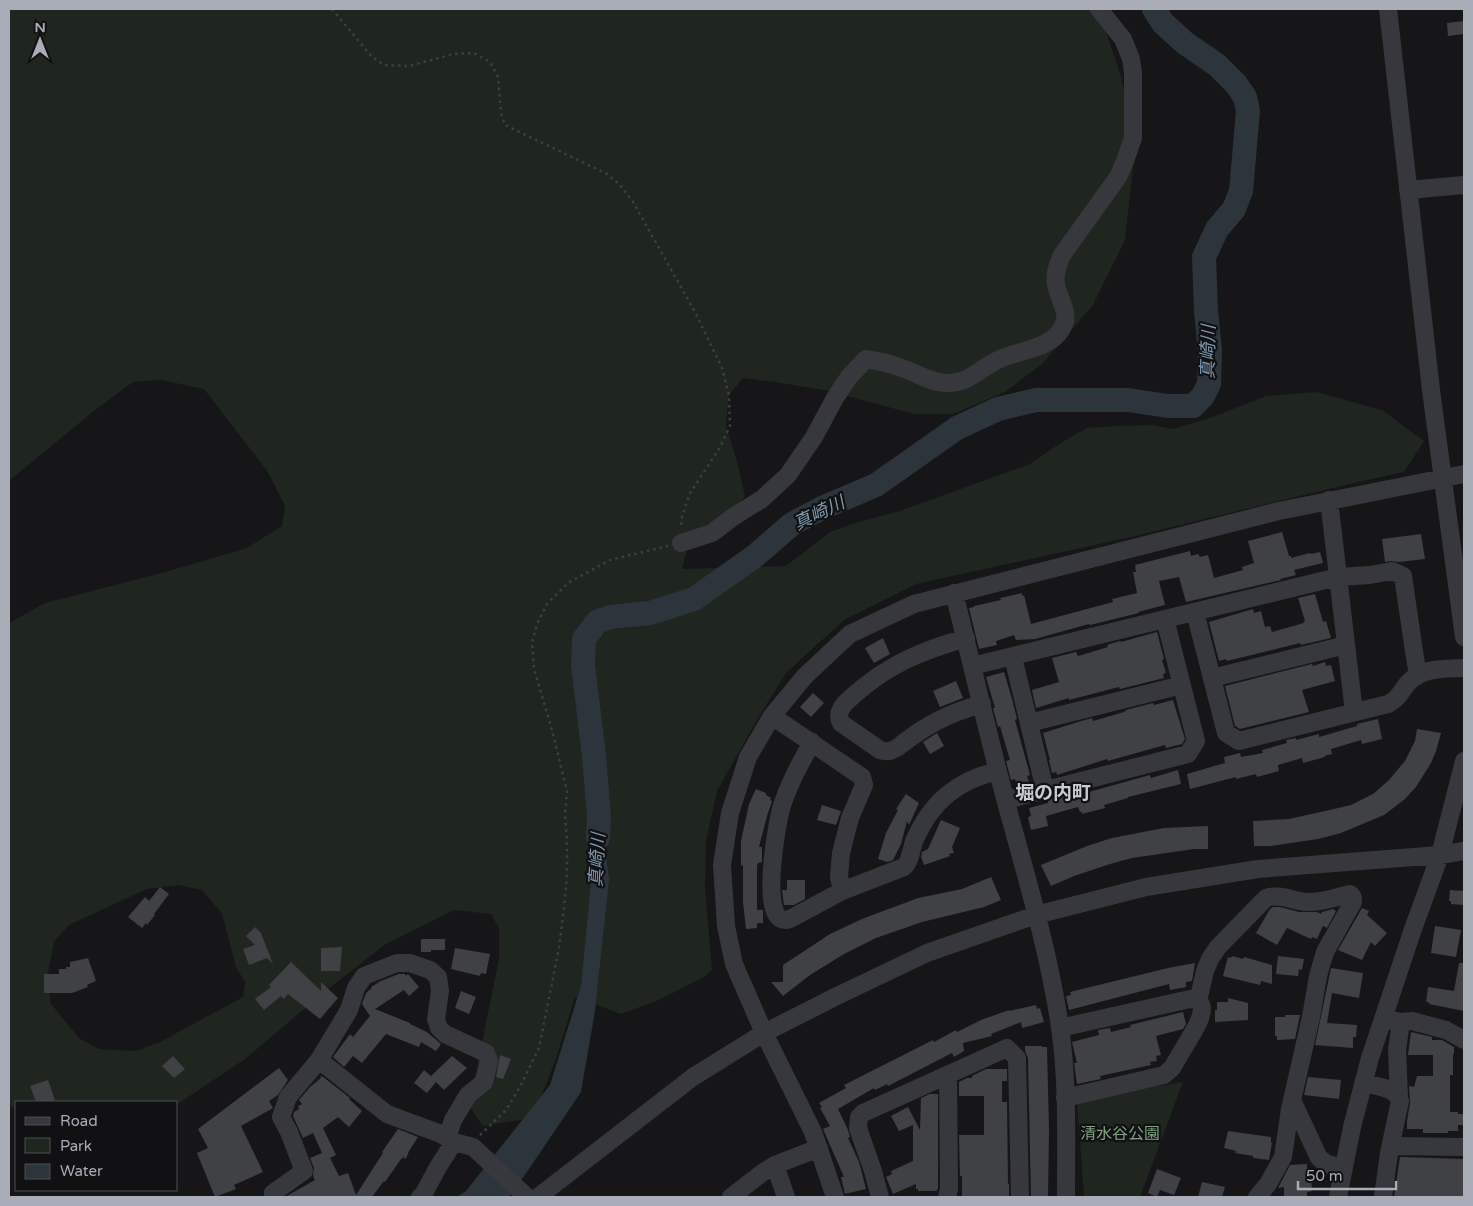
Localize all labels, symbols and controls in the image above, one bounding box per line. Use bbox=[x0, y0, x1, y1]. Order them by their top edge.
north arrow bbox=[15, 15, 65, 65]
text: N bbox=[34, 19, 46, 36]
water label: 真崎川 bbox=[1197, 323, 1220, 379]
water label: 真崎川 bbox=[790, 490, 850, 535]
district label: 堀の内町 bbox=[1015, 782, 1091, 804]
water label: 真崎川 bbox=[585, 830, 610, 888]
legend bbox=[15, 1101, 178, 1191]
text: Road bbox=[60, 1112, 98, 1130]
park label: 清水谷公園 bbox=[1080, 1124, 1160, 1144]
text: Park bbox=[60, 1137, 92, 1155]
scale bar bbox=[1298, 1158, 1396, 1190]
text: Water bbox=[60, 1162, 103, 1180]
text: 50 m bbox=[1306, 1167, 1343, 1185]

